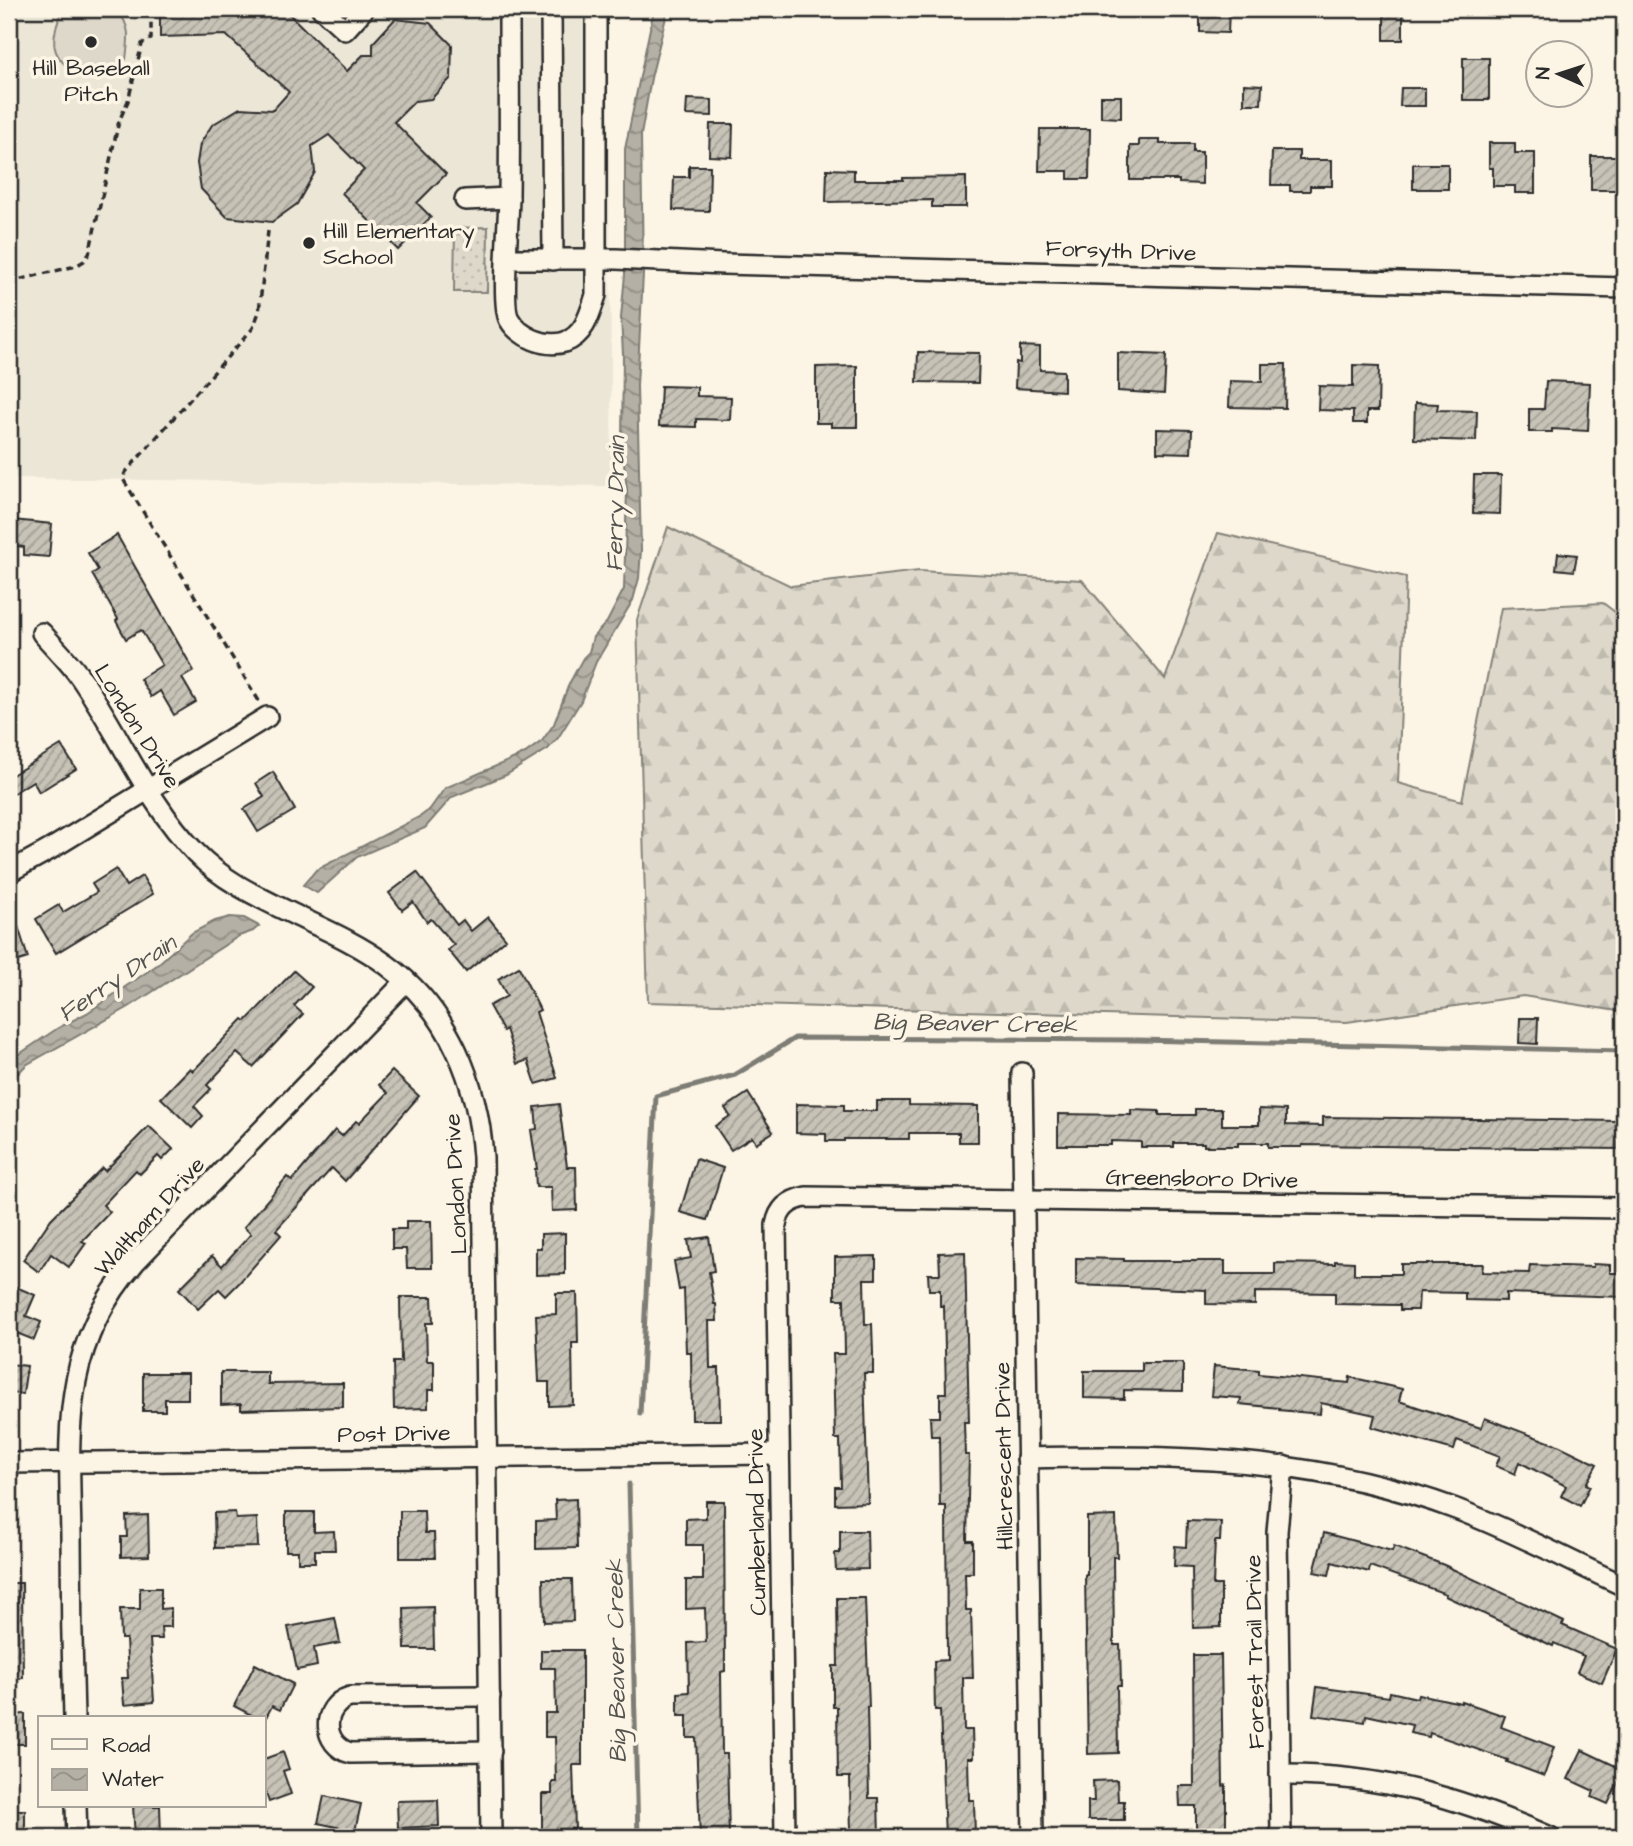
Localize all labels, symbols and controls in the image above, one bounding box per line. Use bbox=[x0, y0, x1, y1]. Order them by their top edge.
marker: Hill Baseball Pitch bbox=[83, 34, 99, 50]
north arrow bbox=[1524, 38, 1594, 108]
place label: Hill Baseball Pitch bbox=[32, 52, 150, 110]
text: N bbox=[1530, 66, 1557, 80]
place label: Hill Elementary School bbox=[323, 215, 475, 273]
street label: Forsyth Drive bbox=[1045, 232, 1197, 271]
marker: Hill Elementary School bbox=[301, 235, 317, 251]
water label: Ferry Drain bbox=[598, 434, 634, 572]
street label: London Drive bbox=[86, 658, 188, 795]
water label: Ferry Drain bbox=[52, 926, 185, 1031]
water label: Big Beaver Creek bbox=[873, 1005, 1079, 1044]
street label: London Drive bbox=[436, 1113, 476, 1255]
street label: Waltham Drive bbox=[87, 1150, 212, 1284]
street label: Greensboro Drive bbox=[1105, 1161, 1299, 1197]
street label: Hillcrescent Drive bbox=[986, 1362, 1022, 1550]
street label: Post Drive bbox=[337, 1417, 451, 1451]
street label: Cumberland Drive bbox=[739, 1428, 775, 1616]
street label: Forest Trail Drive bbox=[1237, 1554, 1273, 1750]
water label: Big Beaver Creek bbox=[598, 1557, 637, 1763]
legend bbox=[38, 1716, 266, 1808]
text: Road bbox=[102, 1731, 150, 1760]
text: Water bbox=[102, 1765, 164, 1794]

